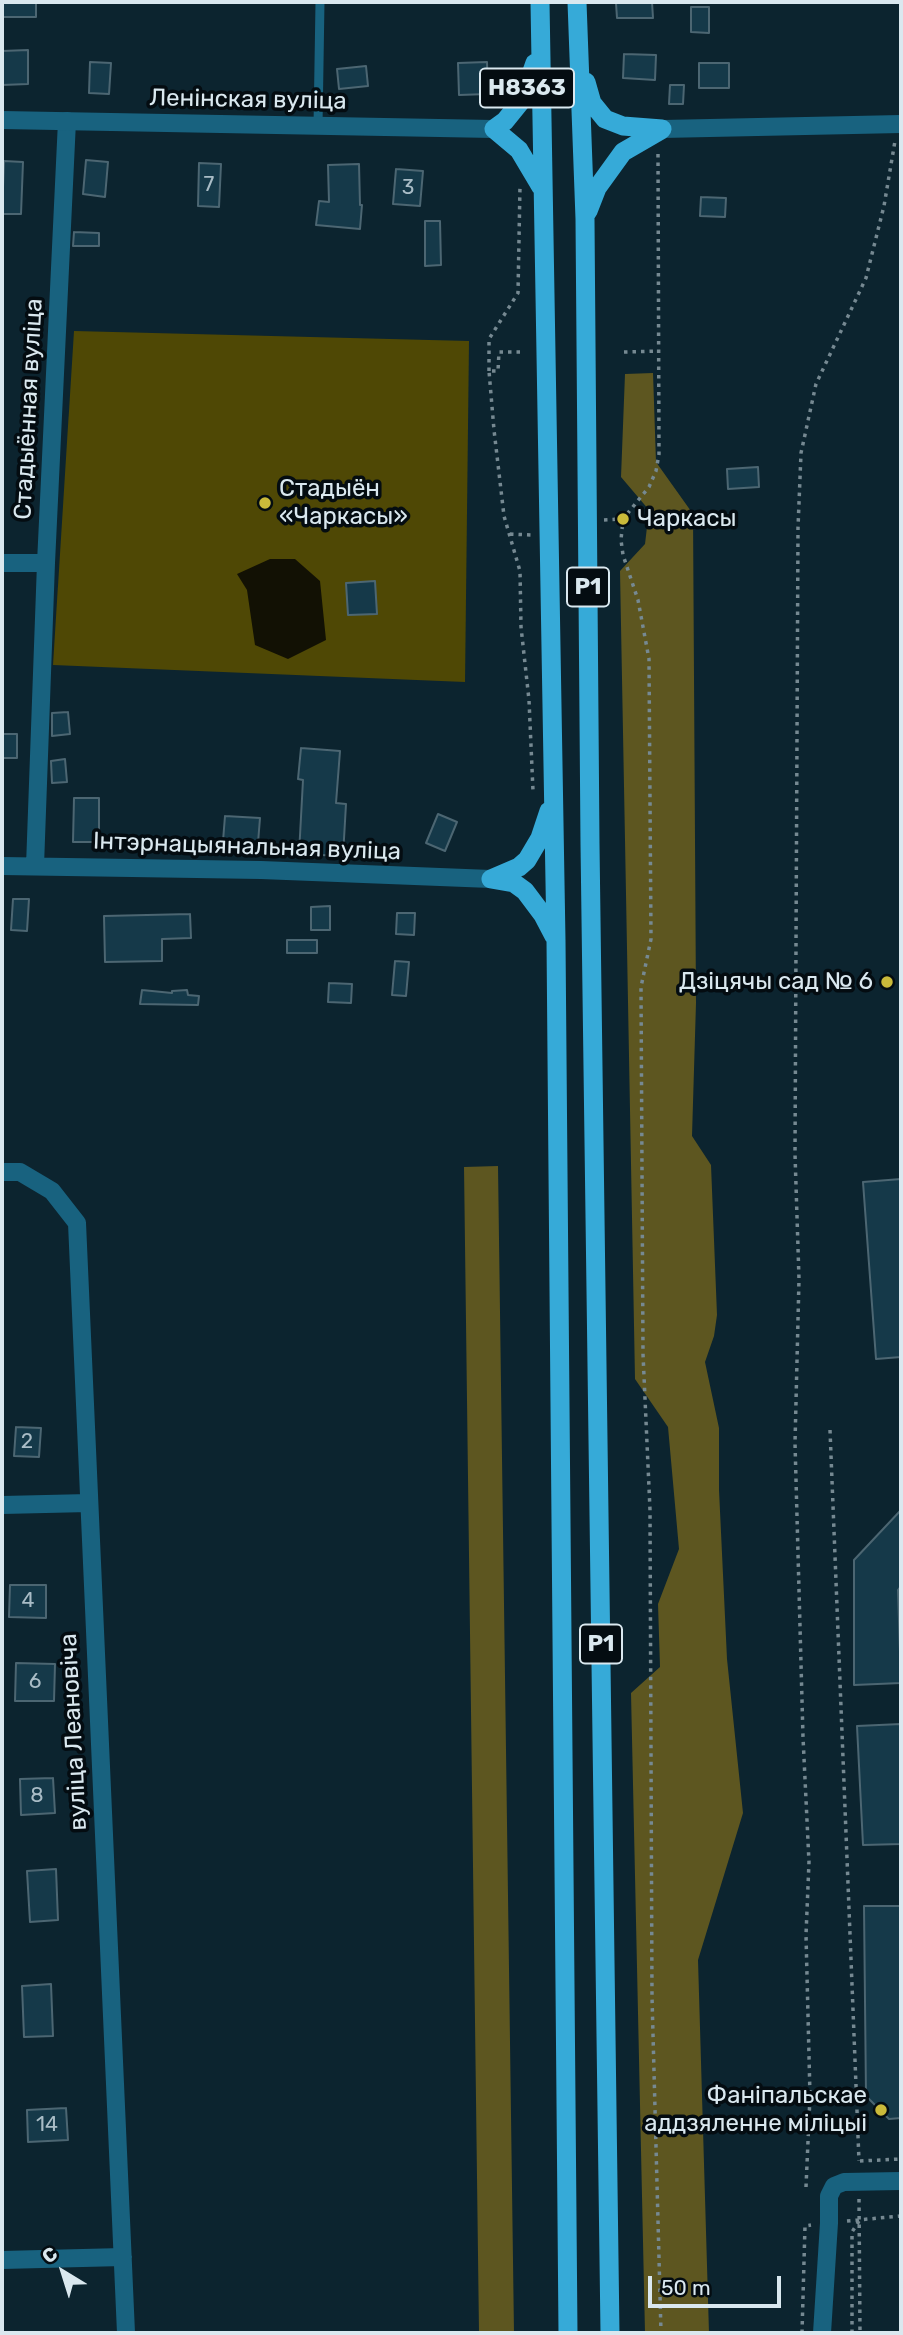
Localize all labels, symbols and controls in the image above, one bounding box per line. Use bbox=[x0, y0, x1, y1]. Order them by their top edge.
road number: Н8363 bbox=[480, 68, 574, 108]
street label: Ленінская вуліца bbox=[149, 84, 347, 116]
house number: 7 bbox=[204, 172, 214, 198]
house number: 3 bbox=[402, 175, 414, 201]
street label: Стадыённая вуліца bbox=[9, 298, 49, 520]
place label: Стадыён «Чаркасы» bbox=[279, 475, 408, 531]
marker: Стадыён «Чаркасы» bbox=[257, 495, 273, 511]
place label: Чаркасы bbox=[637, 505, 737, 533]
marker: Чаркасы bbox=[615, 511, 631, 527]
road number: Р1 bbox=[567, 568, 609, 607]
street label: Інтэрнацыянальная вуліца bbox=[93, 827, 401, 867]
place label: Дзіцячы сад № 6 bbox=[679, 968, 873, 996]
marker: Дзіцячы сад № 6 bbox=[879, 974, 895, 990]
house number: 2 bbox=[21, 1429, 33, 1455]
house number: 4 bbox=[21, 1588, 35, 1614]
road number: Р1 bbox=[580, 1624, 622, 1664]
street label: вуліца Леановіча bbox=[54, 1633, 94, 1831]
house number: 6 bbox=[29, 1669, 41, 1695]
house number: 8 bbox=[30, 1783, 44, 1809]
place label: Фаніпальскае аддзяленне міліцыі bbox=[644, 2082, 867, 2138]
marker: Фаніпальскае аддзяленне міліцыі bbox=[873, 2102, 889, 2118]
house number: 14 bbox=[36, 2112, 58, 2138]
north arrow bbox=[28, 2237, 98, 2307]
text: С bbox=[37, 2242, 62, 2268]
scale bar bbox=[651, 2262, 784, 2306]
text: 50 m bbox=[661, 2275, 711, 2300]

